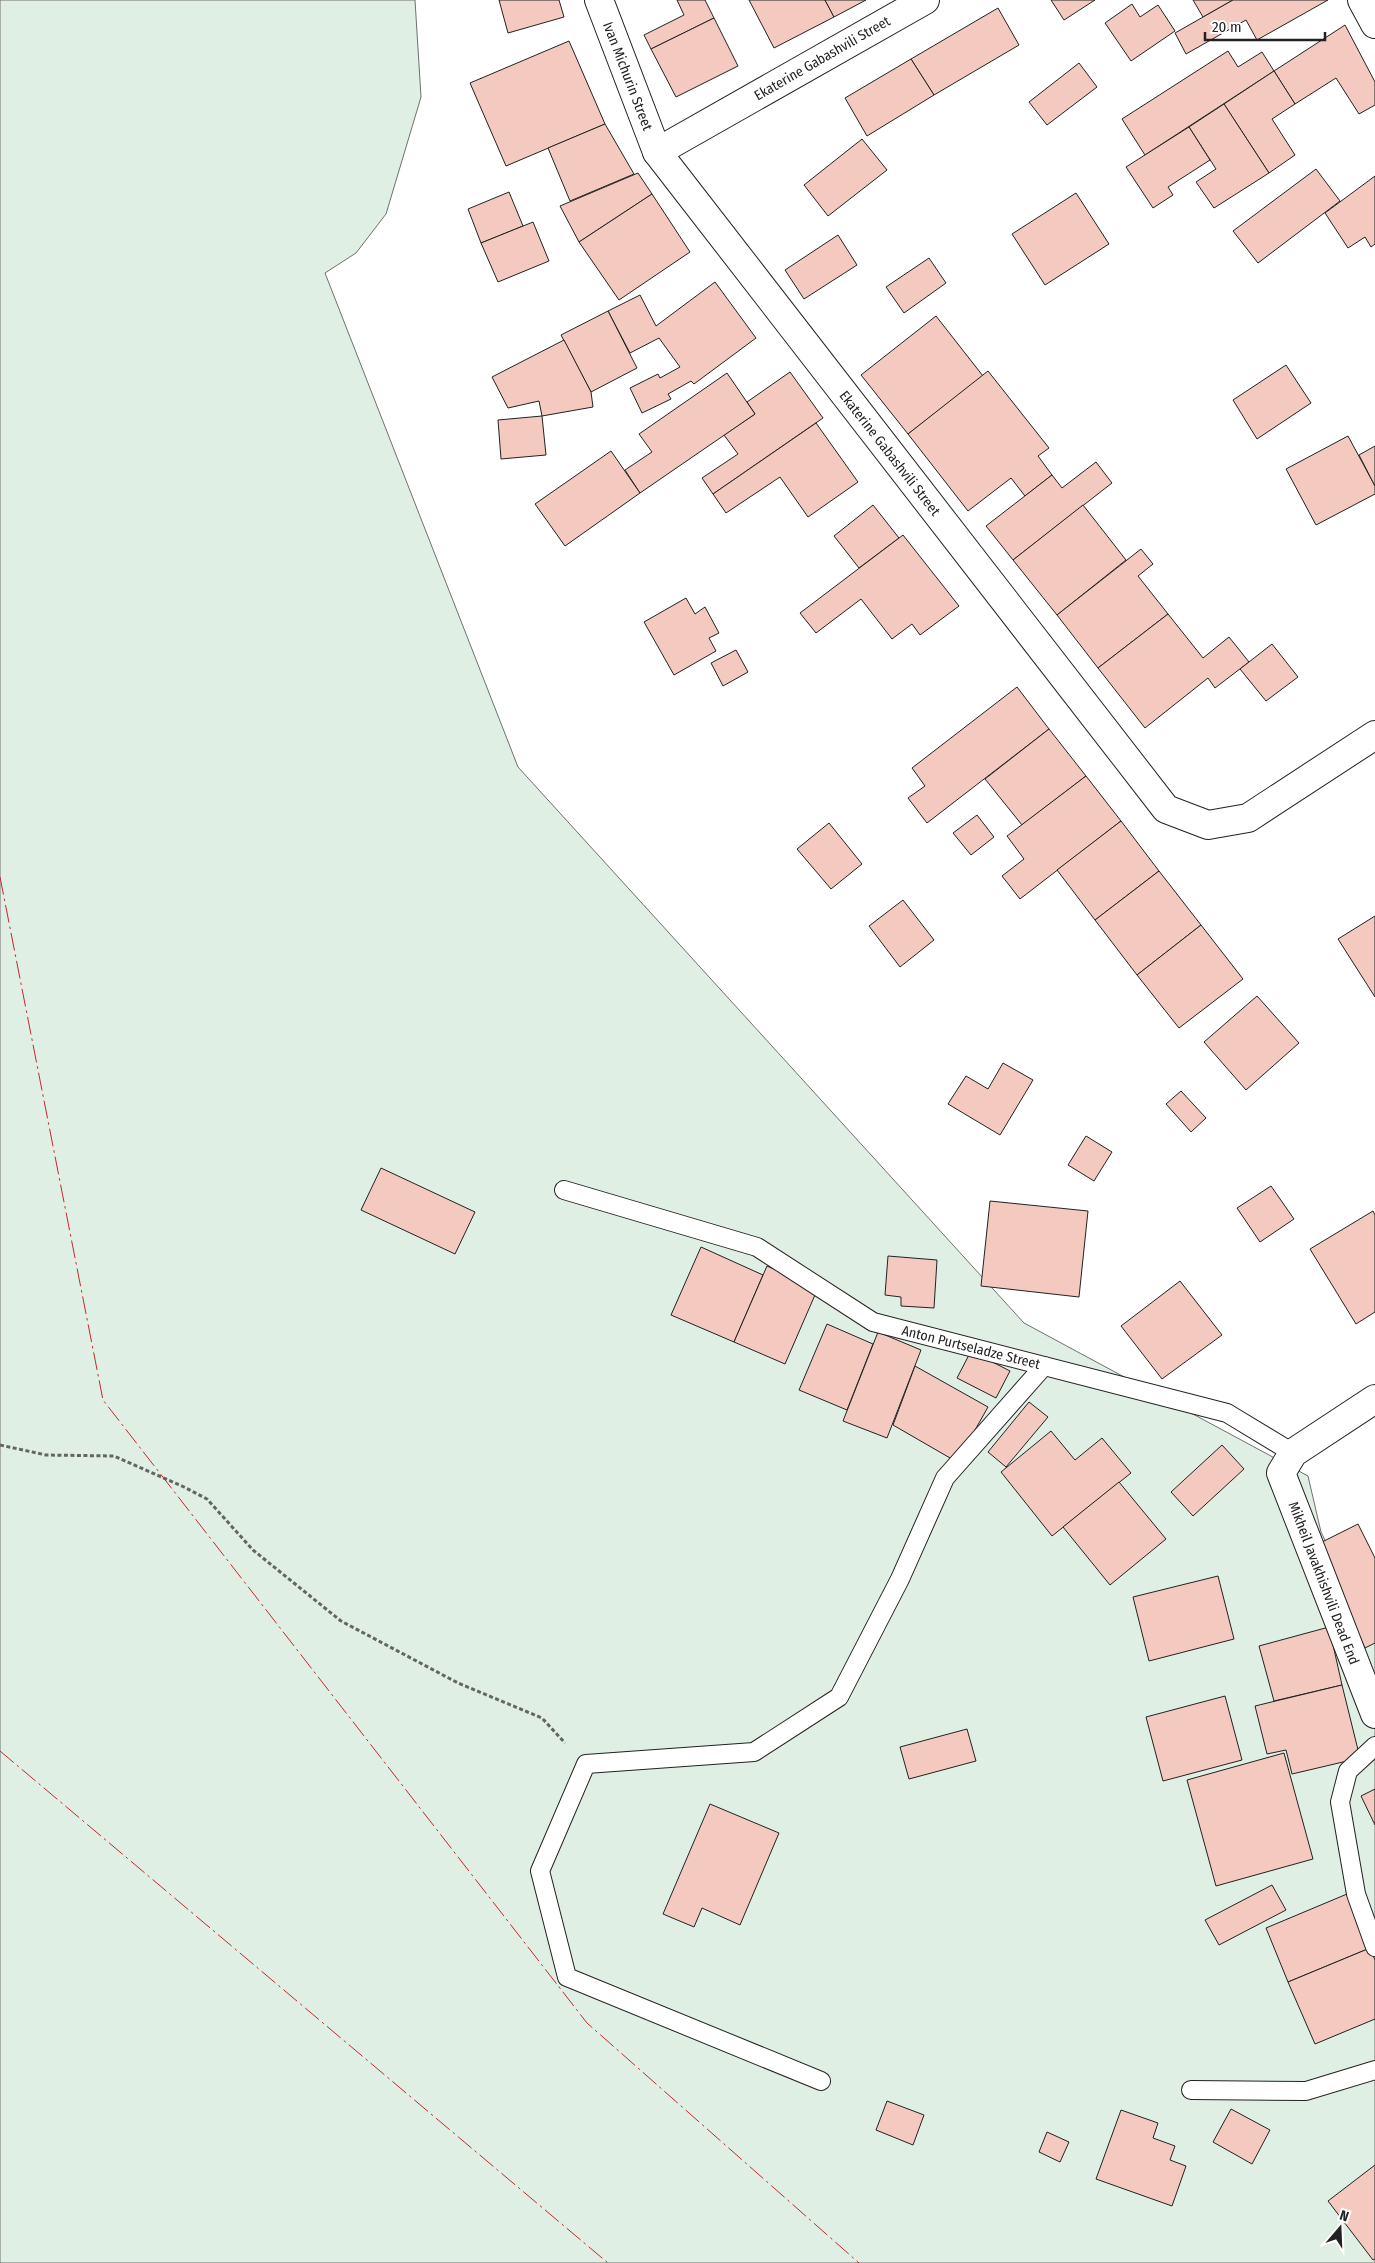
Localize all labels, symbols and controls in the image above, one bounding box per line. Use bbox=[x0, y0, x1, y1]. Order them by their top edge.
scale bar bbox=[1205, 10, 1325, 42]
street label: Ekaterine Gabashvili Street bbox=[751, 12, 894, 104]
text: 20 m bbox=[1212, 18, 1242, 36]
street label: Ivan Michurin Street bbox=[599, 19, 656, 133]
street label: Ekaterine Gabashvili Street bbox=[836, 387, 944, 520]
street label: Anton Purtseladze Street bbox=[900, 1322, 1042, 1373]
street label: Mikheil Javakhishvili Dead End bbox=[1285, 1499, 1362, 1667]
north arrow bbox=[1315, 2203, 1365, 2253]
text: N bbox=[1337, 2207, 1351, 2226]

